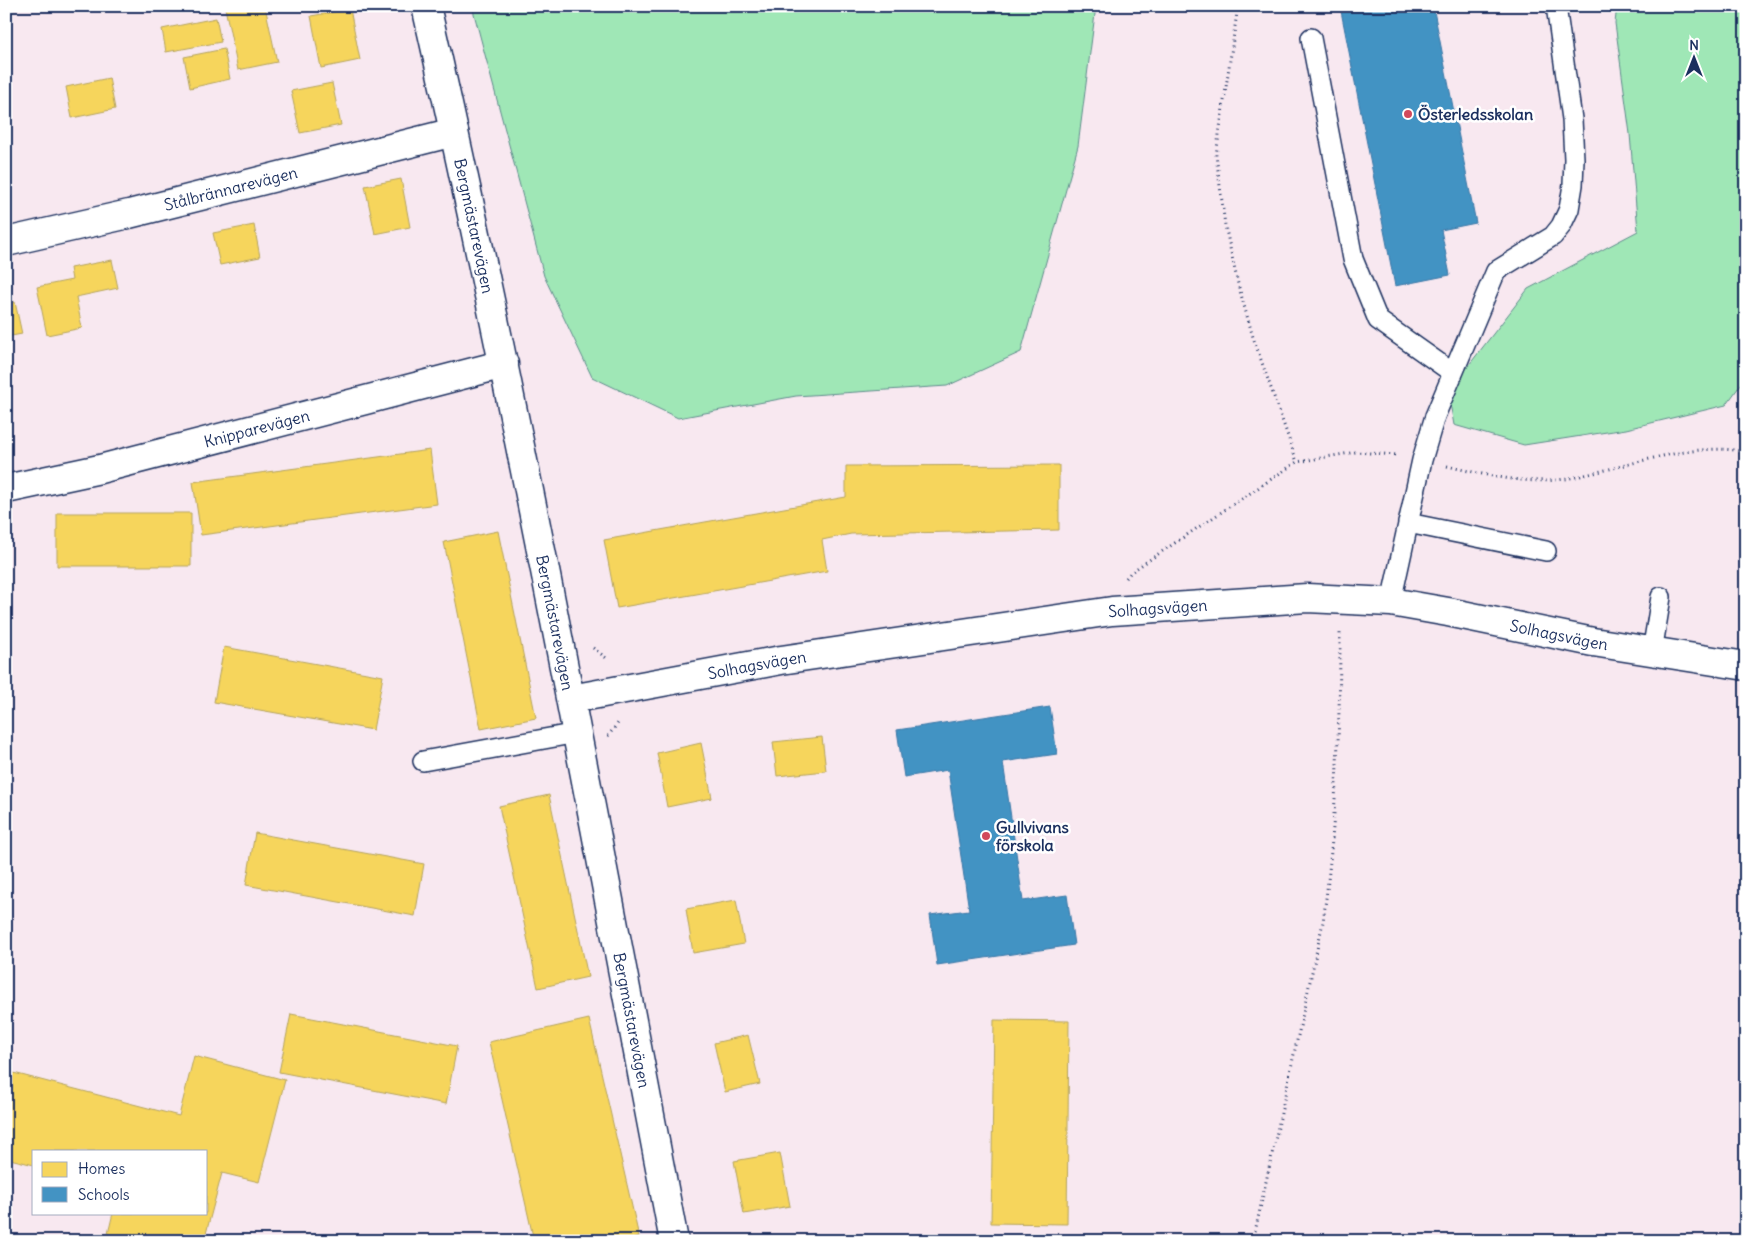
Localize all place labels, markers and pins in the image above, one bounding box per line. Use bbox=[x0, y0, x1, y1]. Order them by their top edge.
place label: Österledsskolan bbox=[1418, 104, 1533, 124]
marker: Österledsskolan bbox=[1402, 108, 1414, 120]
place label: Gullvivans förskola bbox=[996, 817, 1069, 855]
marker: Gullvivans förskola bbox=[980, 830, 992, 842]

